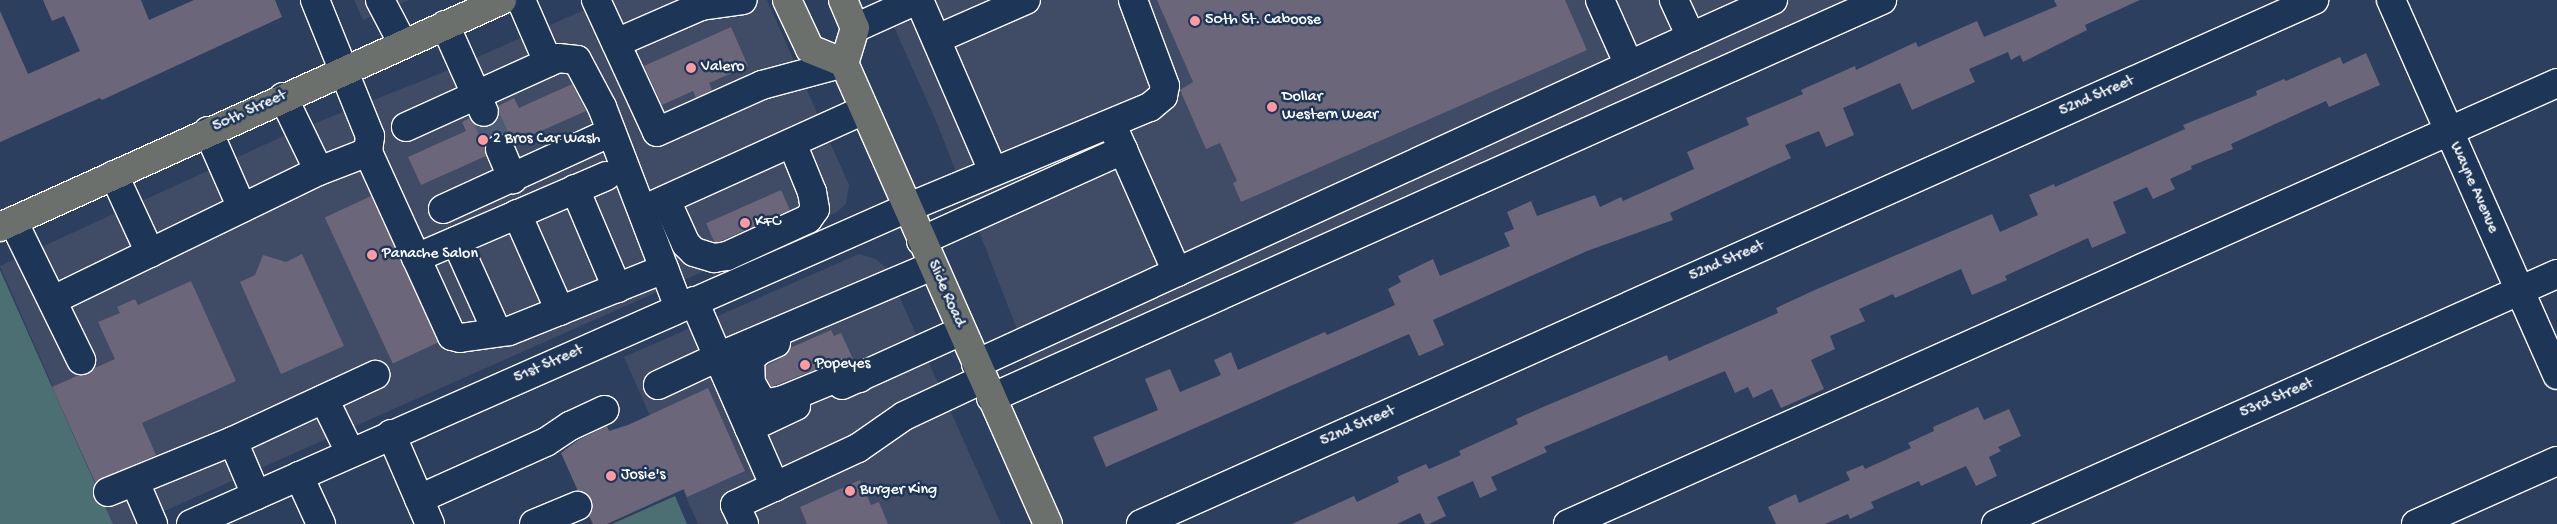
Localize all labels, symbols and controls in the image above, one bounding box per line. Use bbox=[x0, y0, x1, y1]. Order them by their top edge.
place label: 50th St. Caboose bbox=[1205, 11, 1321, 31]
marker: 50th St. Caboose bbox=[1189, 15, 1201, 27]
place label: Valero bbox=[701, 58, 745, 78]
marker: Valero bbox=[685, 62, 697, 74]
street label: 52nd Street bbox=[2057, 72, 2137, 122]
street label: 50th Street bbox=[210, 87, 290, 137]
place label: Dollar Western Wear bbox=[1282, 88, 1378, 126]
marker: Dollar Western Wear bbox=[1266, 101, 1278, 113]
place label: 2 Bros Car Wash bbox=[493, 130, 600, 150]
marker: 2 Bros Car Wash bbox=[477, 134, 489, 146]
street label: Wayne Avenue bbox=[2444, 139, 2502, 237]
place label: KFC bbox=[755, 213, 781, 233]
marker: KFC bbox=[739, 217, 751, 229]
street label: 52nd Street bbox=[1687, 237, 1767, 287]
place label: Panache Salon bbox=[382, 245, 478, 265]
marker: Panache Salon bbox=[366, 249, 378, 261]
street label: Slide Road bbox=[922, 258, 968, 330]
street label: 51st Street bbox=[511, 341, 587, 389]
place label: Popeyes bbox=[815, 355, 870, 375]
marker: Popeyes bbox=[799, 359, 811, 371]
street label: 53rd Street bbox=[2237, 374, 2317, 424]
street label: 52nd Street bbox=[1318, 402, 1398, 452]
place label: Josie's bbox=[621, 466, 665, 486]
marker: Josie's bbox=[605, 470, 617, 482]
place label: Burger King bbox=[860, 481, 937, 501]
marker: Burger King bbox=[844, 485, 856, 497]

